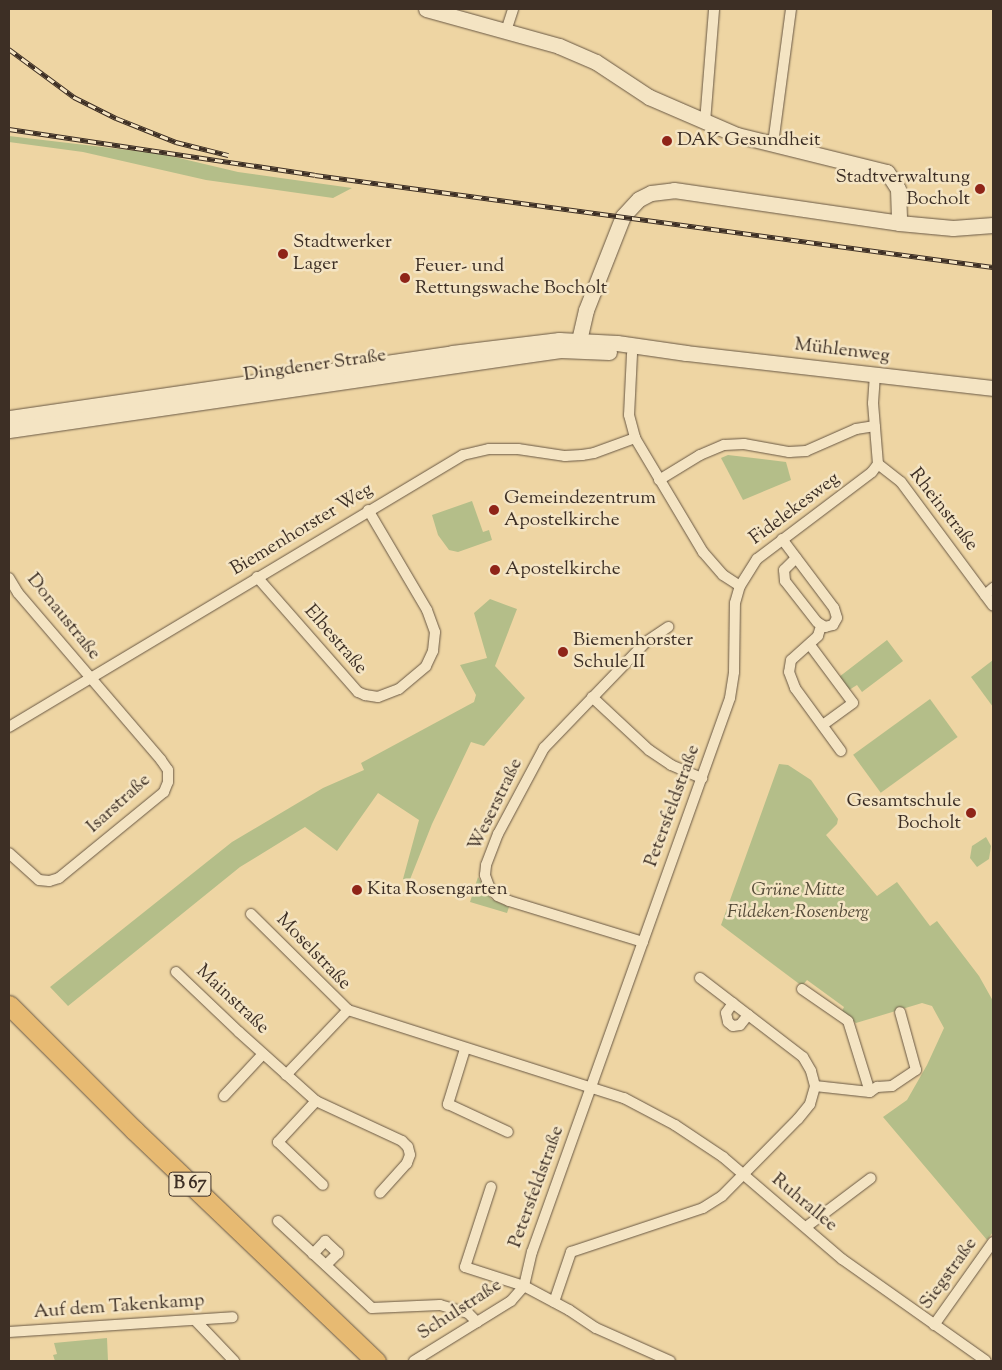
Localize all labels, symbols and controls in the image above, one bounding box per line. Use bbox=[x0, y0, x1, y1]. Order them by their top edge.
place label: DAK Gesundheit bbox=[677, 130, 821, 152]
marker: DAK Gesundheit bbox=[661, 135, 673, 147]
place label: Stadtverwaltung Bocholt bbox=[835, 167, 970, 211]
marker: Stadtverwaltung Bocholt bbox=[974, 183, 986, 195]
place label: Stadtwerker Lager bbox=[293, 232, 392, 276]
marker: Stadtwerker Lager bbox=[277, 248, 289, 260]
place label: Feuer- und Rettungswache Bocholt bbox=[415, 256, 607, 300]
marker: Feuer- und Rettungswache Bocholt bbox=[399, 272, 411, 284]
street label: Mühlenweg bbox=[793, 334, 891, 368]
street label: Dingdener Straße bbox=[242, 345, 388, 387]
street label: Rheinstraße bbox=[904, 464, 982, 556]
street label: Fidelekesweg bbox=[745, 468, 845, 550]
street label: Biemenhorster Weg bbox=[227, 479, 377, 581]
place label: Gemeindezentrum Apostelkirche bbox=[504, 488, 656, 532]
marker: Gemeindezentrum Apostelkirche bbox=[488, 504, 500, 516]
place label: Apostelkirche bbox=[505, 559, 620, 581]
marker: Apostelkirche bbox=[489, 564, 501, 576]
street label: Donaustraße bbox=[21, 569, 105, 665]
street label: Elbestraße bbox=[299, 600, 371, 680]
place label: Biemenhorster Schule II bbox=[573, 630, 693, 674]
marker: Biemenhorster Schule II bbox=[557, 646, 569, 658]
street label: Petersfeldstraße bbox=[640, 742, 706, 870]
street label: Weserstraße bbox=[464, 755, 528, 855]
street label: Isarstraße bbox=[82, 769, 156, 839]
place label: Gesamtschule Bocholt bbox=[847, 791, 961, 835]
marker: Gesamtschule Bocholt bbox=[965, 807, 977, 819]
place label: Kita Rosengarten bbox=[367, 879, 508, 901]
park label: Grüne Mitte Fildeken-Rosenberg bbox=[727, 880, 869, 924]
marker: Kita Rosengarten bbox=[351, 884, 363, 896]
street label: Moselstraße bbox=[271, 909, 355, 995]
street label: Mainstraße bbox=[191, 960, 273, 1040]
street label: Petersfeldstraße bbox=[504, 1123, 570, 1251]
road number: B 67 bbox=[168, 1168, 212, 1200]
street label: Ruhrallee bbox=[766, 1169, 842, 1237]
street label: Siegstraße bbox=[915, 1234, 983, 1314]
street label: Schulstraße bbox=[414, 1274, 506, 1346]
street label: Auf dem Takenkamp bbox=[33, 1290, 205, 1324]

